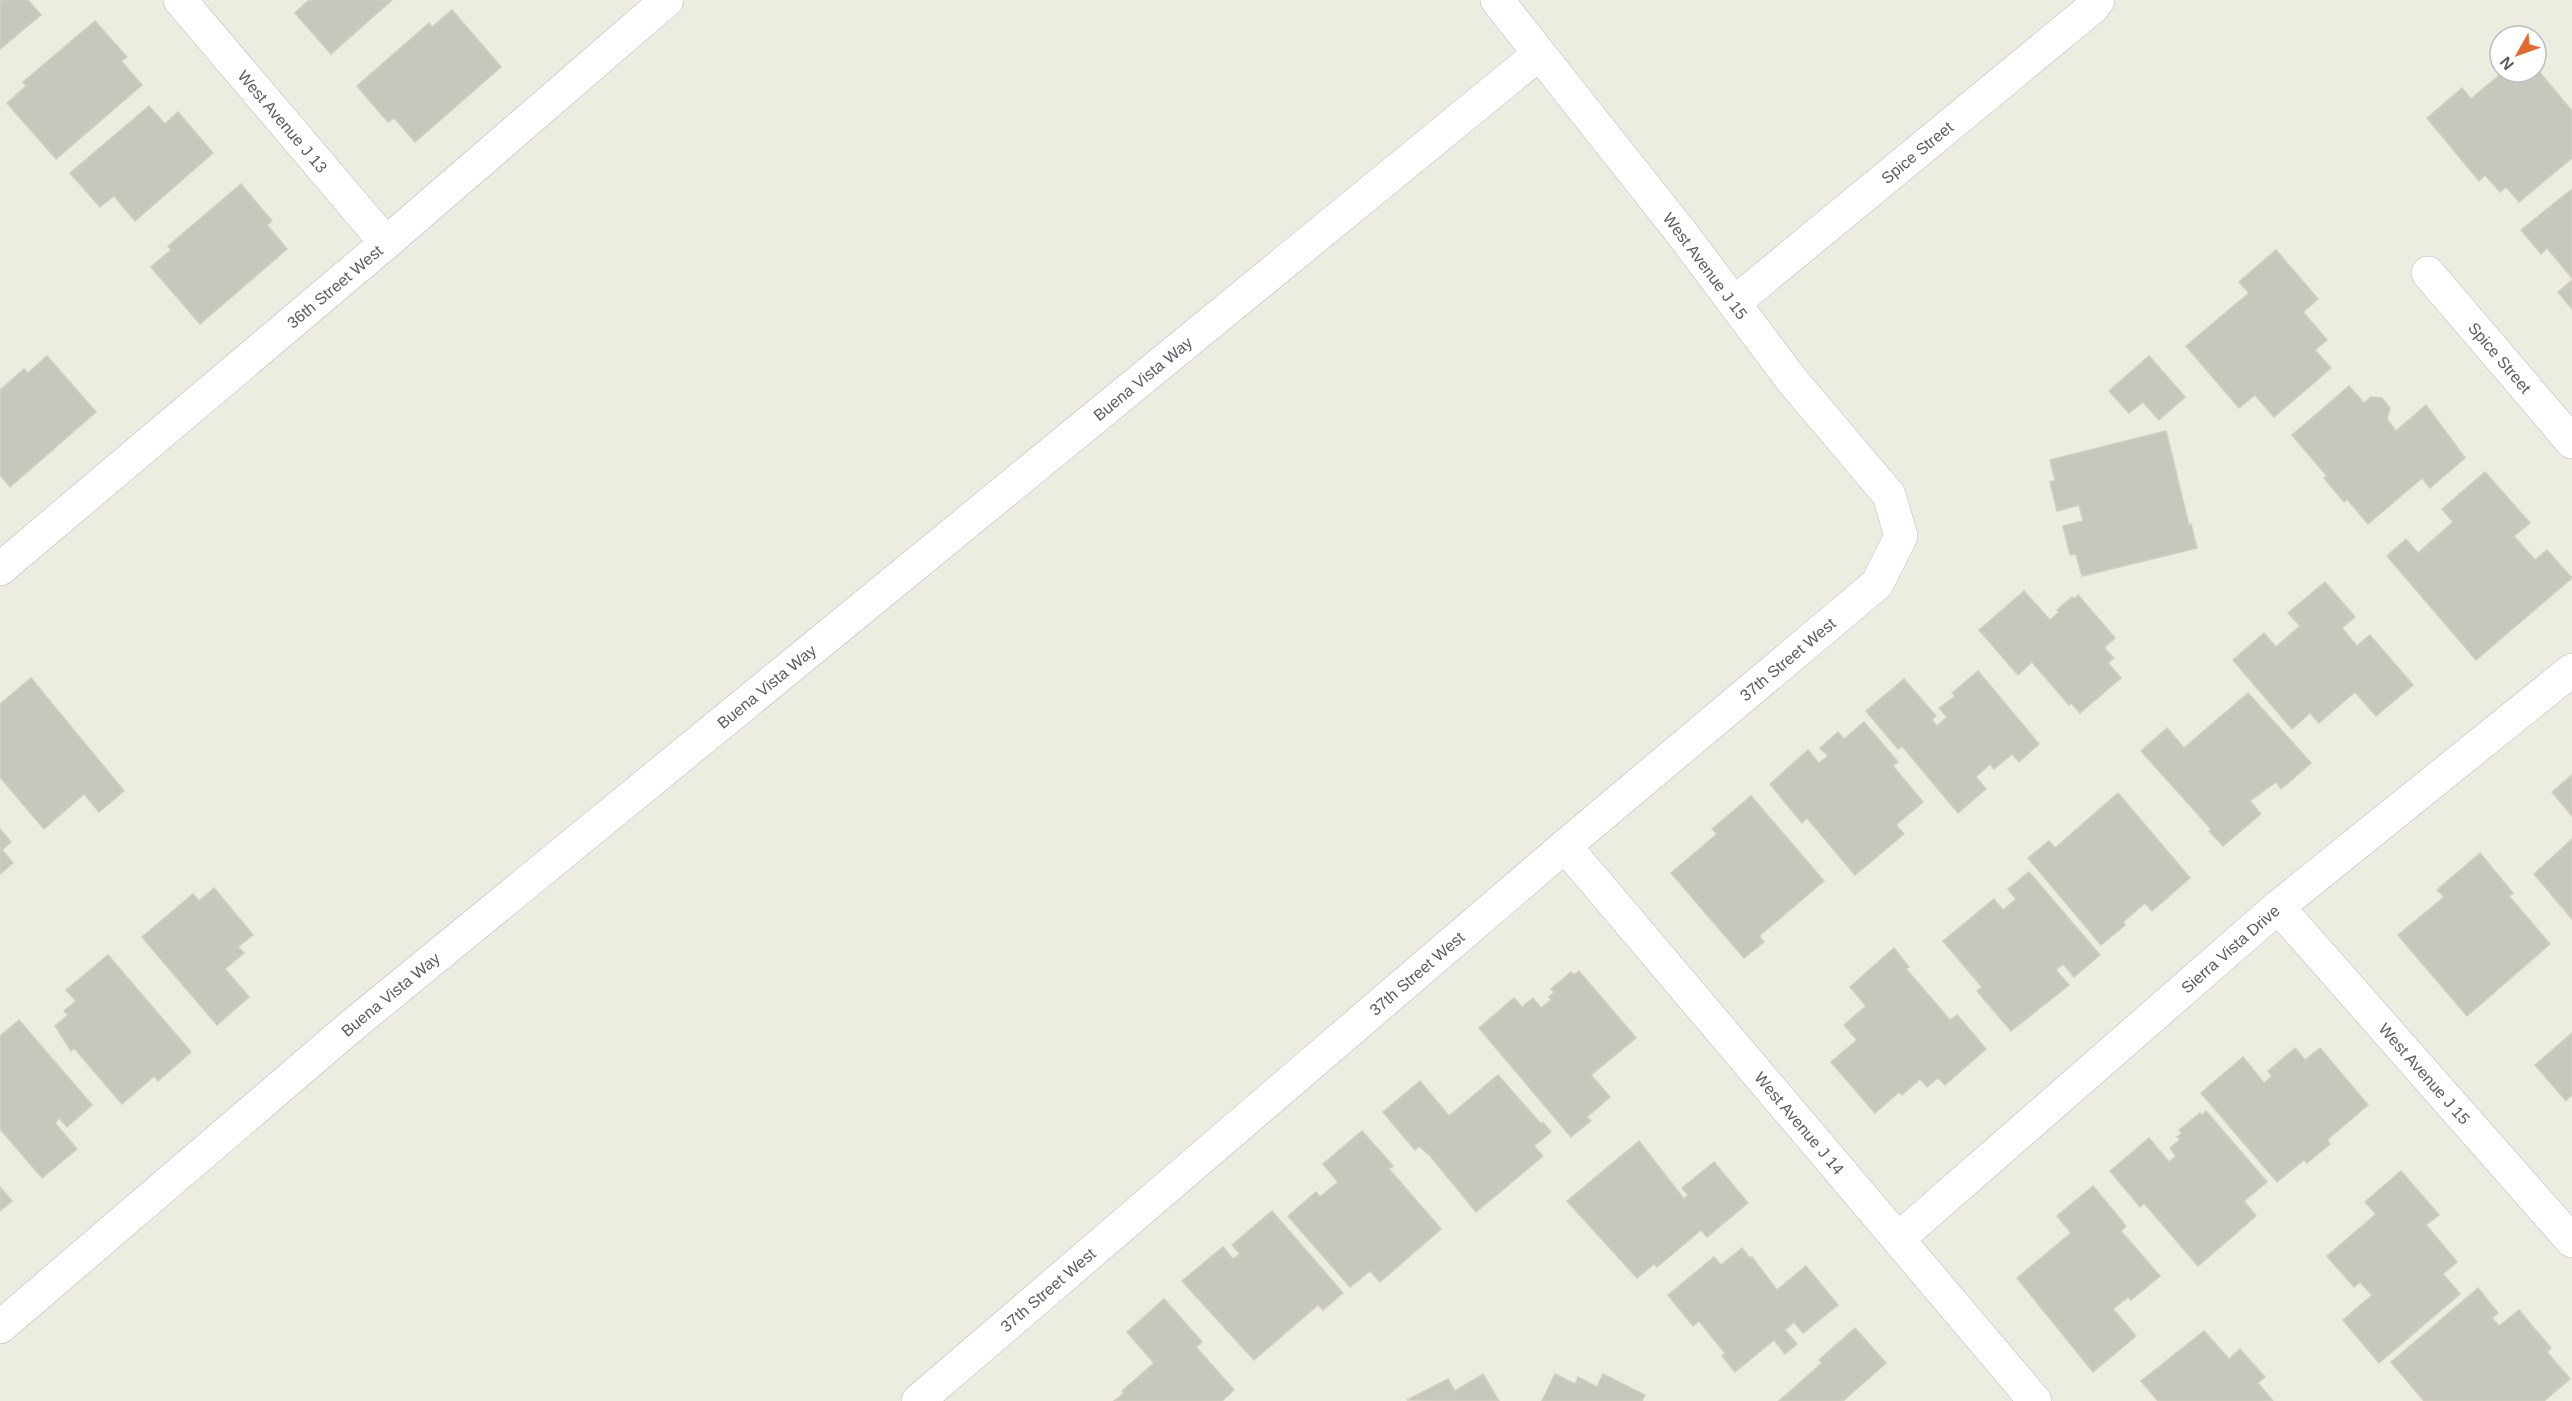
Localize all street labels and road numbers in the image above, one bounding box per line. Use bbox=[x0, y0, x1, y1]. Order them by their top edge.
street label: West Avenue J 13 bbox=[235, 67, 331, 176]
street label: Spice Street bbox=[1878, 118, 1956, 187]
street label: West Avenue J 15 bbox=[1660, 210, 1750, 322]
street label: 36th Street West bbox=[284, 241, 386, 331]
street label: Spice Street bbox=[2465, 319, 2535, 397]
street label: Buena Vista Way bbox=[1090, 333, 1195, 424]
street label: 37th Street West bbox=[1737, 614, 1839, 704]
street label: Buena Vista Way bbox=[714, 641, 819, 732]
street label: Sierra Vista Drive bbox=[2178, 901, 2283, 996]
street label: 37th Street West bbox=[1366, 928, 1468, 1018]
street label: Buena Vista Way bbox=[338, 949, 443, 1039]
street label: West Avenue J 15 bbox=[2376, 1020, 2474, 1128]
street label: West Avenue J 14 bbox=[1752, 1069, 1848, 1178]
street label: 37th Street West bbox=[997, 1244, 1099, 1335]

